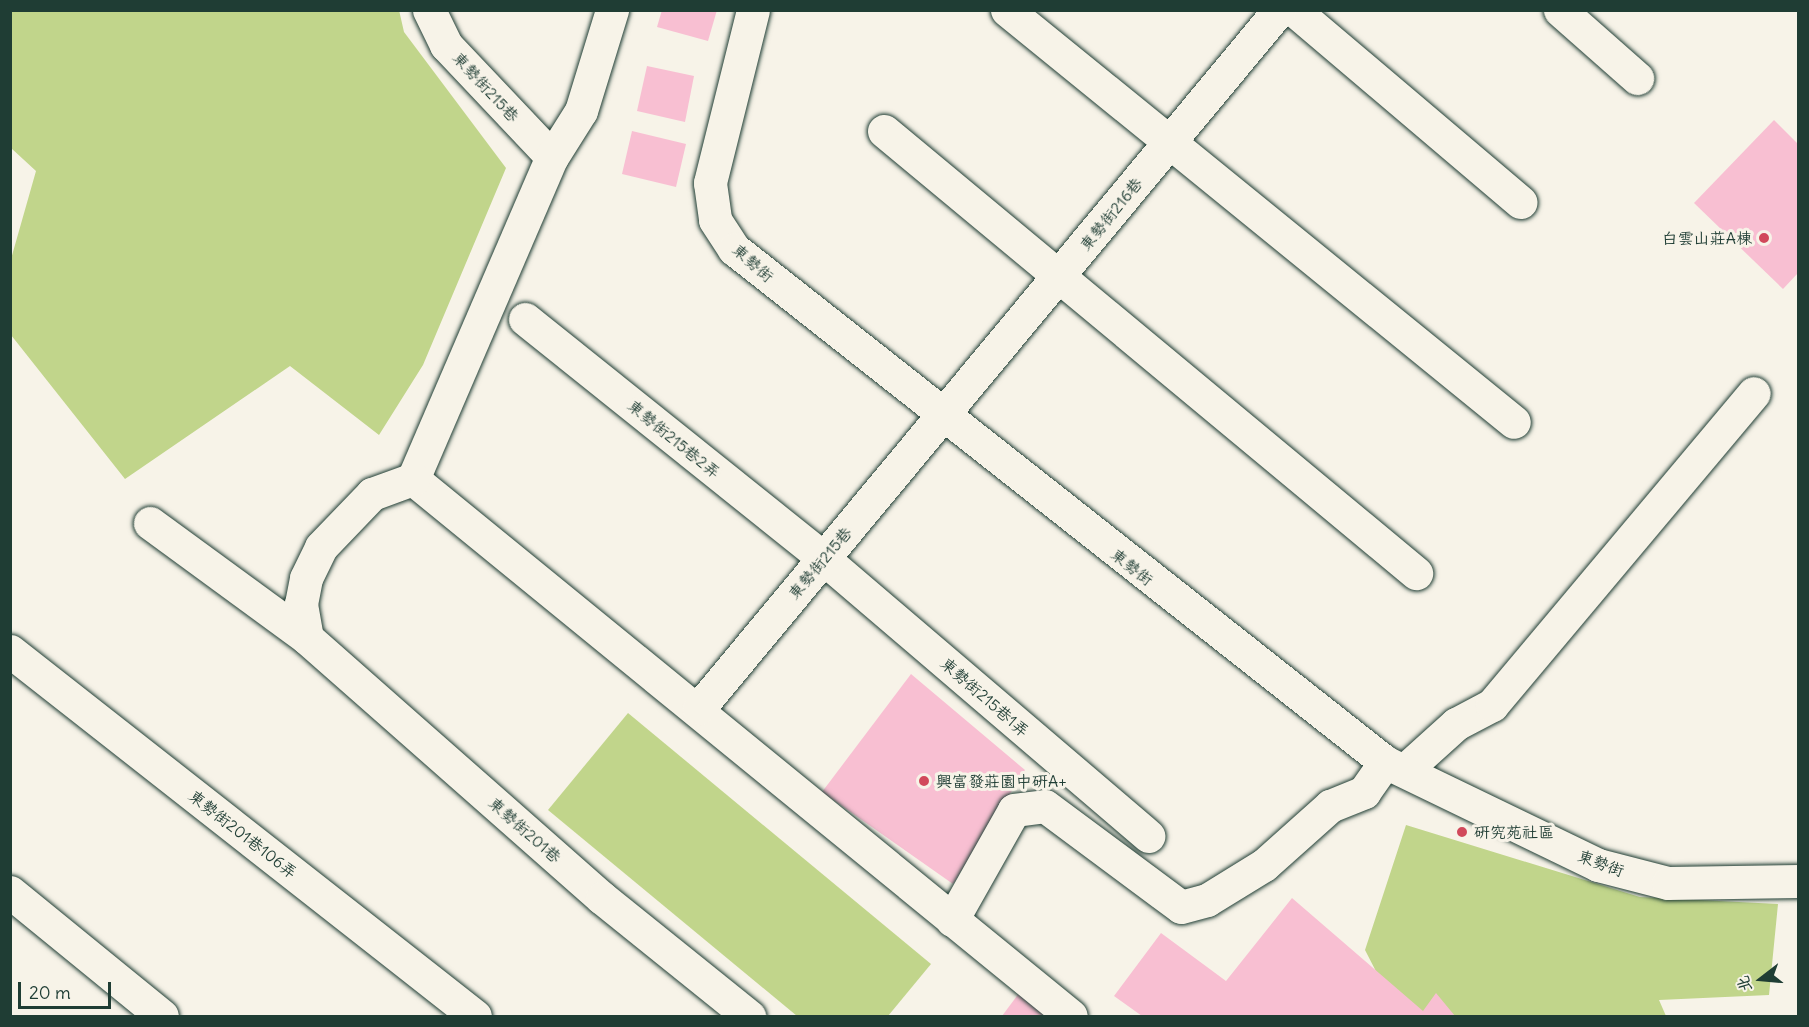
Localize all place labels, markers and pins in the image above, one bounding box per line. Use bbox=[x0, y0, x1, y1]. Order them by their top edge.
place label: 白雲山莊A棟 bbox=[1662, 228, 1752, 248]
marker: 白雲山莊A棟 bbox=[1757, 231, 1771, 245]
place label: 興富發莊園中研A+ bbox=[936, 771, 1067, 791]
marker: 興富發莊園中研A+ bbox=[917, 774, 931, 788]
place label: 研究苑社區 bbox=[1474, 822, 1554, 842]
marker: 研究苑社區 bbox=[1455, 825, 1469, 839]

